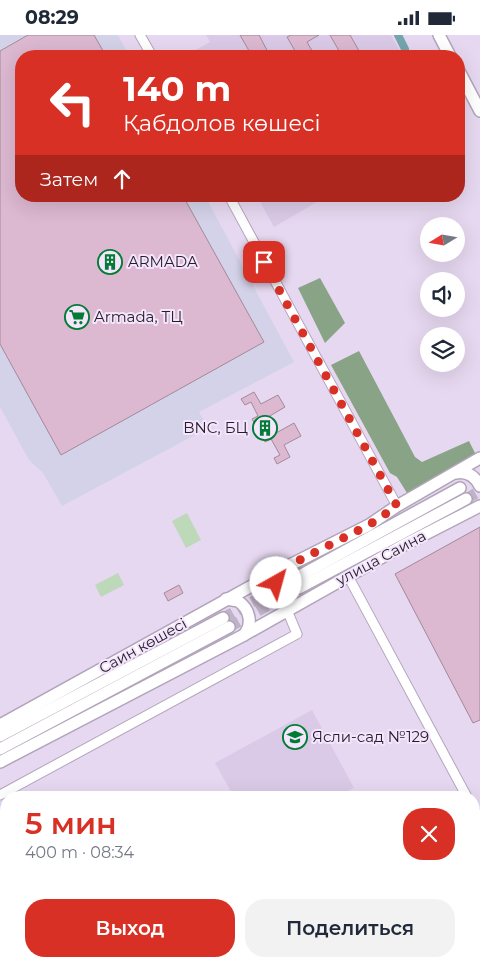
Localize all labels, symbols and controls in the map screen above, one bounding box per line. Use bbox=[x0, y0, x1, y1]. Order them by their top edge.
text: 08:29 bbox=[25, 6, 79, 29]
text: 140 m bbox=[123, 67, 231, 110]
icon: left bbox=[40, 70, 105, 135]
text: Қабдолов көшесі bbox=[123, 110, 320, 137]
icon: ahead bbox=[108, 165, 136, 193]
text: Затем bbox=[40, 168, 98, 191]
north arrow bbox=[420, 217, 465, 263]
map controls bbox=[420, 217, 465, 372]
pin bbox=[243, 241, 285, 283]
icon: arrive bbox=[250, 248, 278, 276]
building icon: ARMADA bbox=[97, 249, 123, 275]
place label: ARMADA bbox=[128, 252, 198, 271]
button: sound bbox=[420, 272, 465, 317]
supermarket icon: Armada, ТЦ bbox=[64, 304, 90, 330]
place label: Armada, ТЦ bbox=[94, 307, 183, 326]
button: layers bbox=[420, 327, 465, 372]
building icon: BNC, БЦ bbox=[252, 415, 278, 441]
place label: BNC, БЦ bbox=[183, 418, 248, 437]
street label: улица Саина bbox=[332, 526, 429, 590]
position arrow bbox=[249, 556, 301, 608]
street label: Саин көшесі bbox=[96, 614, 190, 678]
school or university icon: Ясли-сад №129 bbox=[282, 724, 308, 750]
place label: Ясли-сад №129 bbox=[312, 727, 429, 746]
text: 5 мин bbox=[25, 805, 117, 842]
button: close bbox=[403, 808, 455, 860]
text: 400 m · 08:34 bbox=[25, 843, 134, 862]
button: Выход bbox=[25, 899, 235, 957]
button: Поделиться bbox=[245, 899, 455, 957]

